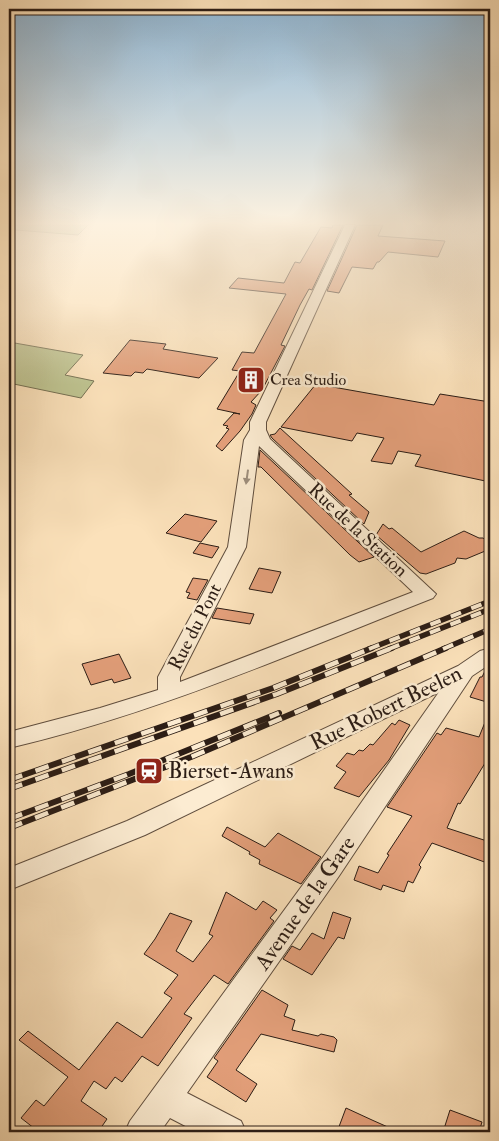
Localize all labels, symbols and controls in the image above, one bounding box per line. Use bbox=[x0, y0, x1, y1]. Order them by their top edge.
building icon: Crea Studio bbox=[236, 365, 266, 395]
place label: Crea Studio bbox=[270, 370, 347, 390]
one-way arrow bbox=[243, 469, 251, 485]
street label: Rue de la Station bbox=[303, 478, 413, 582]
street label: Rue du Pont bbox=[163, 580, 227, 674]
street label: Rue Robert Beelen bbox=[305, 659, 467, 757]
station icon: Bierset-Awans bbox=[134, 756, 164, 786]
place label: Bierset-Awans bbox=[168, 757, 294, 785]
street label: Avenue de la Gare bbox=[248, 831, 362, 976]

